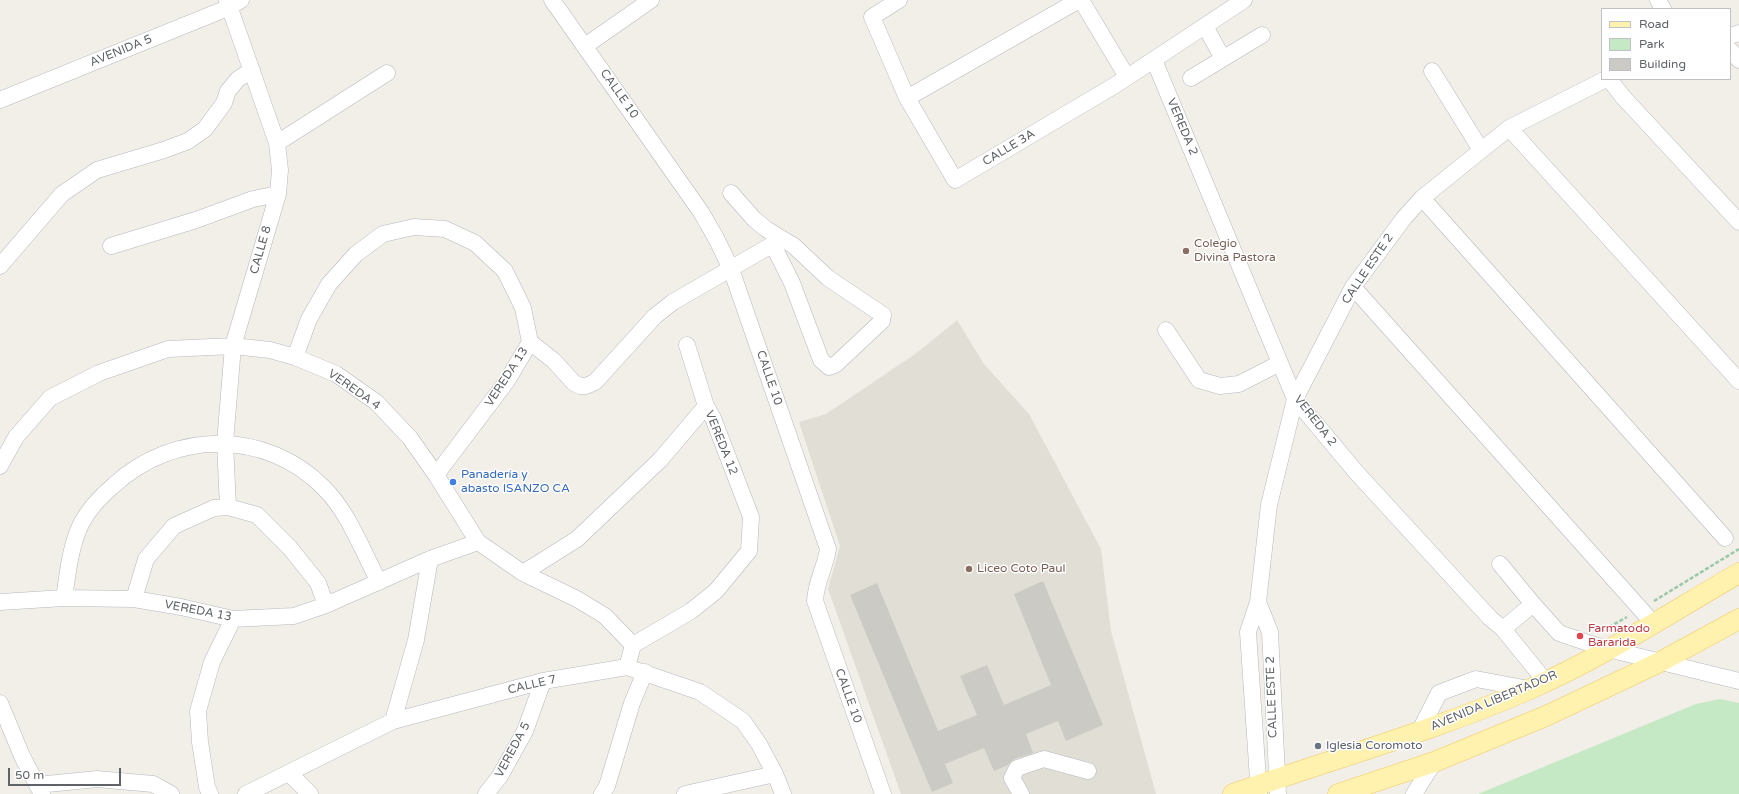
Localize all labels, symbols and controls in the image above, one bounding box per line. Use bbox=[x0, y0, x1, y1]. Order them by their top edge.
legend bbox=[1601, 8, 1731, 80]
text: Road bbox=[1639, 17, 1669, 31]
street label: AVENIDA 5 bbox=[88, 32, 154, 70]
text: Park bbox=[1639, 37, 1665, 51]
text: Building bbox=[1639, 57, 1686, 71]
street label: CALLE 10 bbox=[597, 67, 641, 121]
street label: VEREDA 2 bbox=[1164, 96, 1200, 158]
street label: CALLE 3A bbox=[980, 127, 1038, 169]
street label: CALLE 8 bbox=[247, 224, 275, 276]
street label: CALLE ESTE 2 bbox=[1339, 231, 1397, 307]
place label: Colegio Divina Pastora bbox=[1194, 237, 1276, 265]
marker: Colegio Divina Pastora bbox=[1181, 246, 1191, 256]
street label: VEREDA 13 bbox=[482, 344, 532, 410]
street label: CALLE 10 bbox=[753, 349, 785, 407]
street label: VEREDA 4 bbox=[325, 367, 383, 413]
street label: VEREDA 2 bbox=[1291, 393, 1339, 449]
street label: VEREDA 12 bbox=[702, 409, 740, 477]
place label: Panadería y abasto ISANZO CA bbox=[461, 468, 570, 496]
marker: Panadería y abasto ISANZO CA bbox=[448, 477, 458, 487]
place label: Liceo Coto Paul bbox=[977, 562, 1066, 576]
marker: Liceo Coto Paul bbox=[964, 564, 974, 574]
street label: VEREDA 13 bbox=[163, 597, 233, 625]
place label: Farmatodo Bararida bbox=[1588, 622, 1650, 650]
marker: Farmatodo Bararida bbox=[1575, 631, 1585, 641]
street label: CALLE ESTE 2 bbox=[1263, 656, 1281, 738]
street label: CALLE 10 bbox=[831, 667, 865, 725]
street label: AVENIDA LIBERTADOR bbox=[1429, 668, 1559, 734]
street label: CALLE 7 bbox=[506, 672, 558, 698]
street label: VEREDA 5 bbox=[492, 720, 534, 780]
place label: Iglesia Coromoto bbox=[1326, 739, 1422, 753]
marker: Iglesia Coromoto bbox=[1313, 741, 1323, 751]
scale bar bbox=[10, 760, 123, 786]
text: 50 m bbox=[15, 768, 44, 782]

